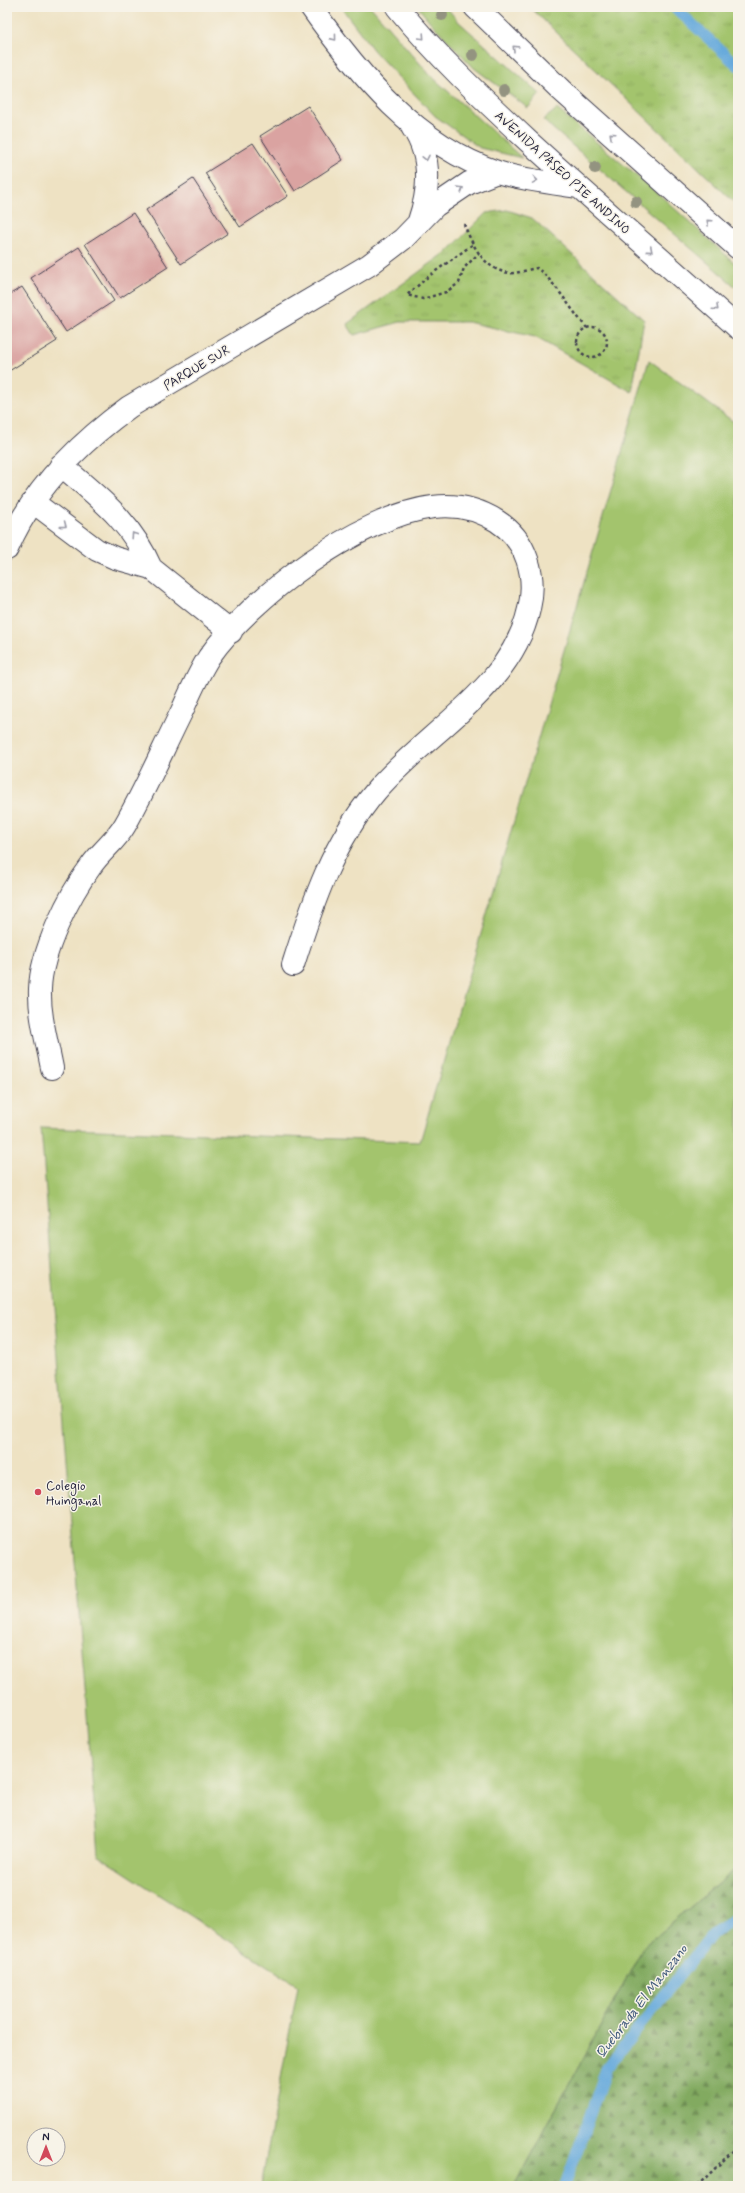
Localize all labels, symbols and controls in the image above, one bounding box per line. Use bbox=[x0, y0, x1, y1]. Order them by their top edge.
one-way arrow bbox=[417, 32, 425, 40]
one-way arrow bbox=[330, 34, 337, 41]
one-way arrow bbox=[512, 45, 520, 53]
street label: AVENIDA PASEO PIE ANDINO bbox=[491, 108, 633, 239]
one-way arrow bbox=[609, 133, 617, 140]
one-way arrow bbox=[421, 154, 429, 161]
one-way arrow bbox=[532, 176, 539, 184]
one-way arrow bbox=[457, 186, 464, 193]
one-way arrow bbox=[706, 219, 714, 226]
one-way arrow bbox=[645, 245, 653, 252]
one-way arrow bbox=[712, 304, 719, 311]
street label: PARQUE SUR bbox=[161, 342, 233, 395]
one-way arrow bbox=[60, 520, 67, 527]
one-way arrow bbox=[132, 533, 139, 540]
place label: Colegio Huinganal bbox=[46, 1478, 102, 1511]
marker: Colegio Huinganal bbox=[33, 1487, 43, 1497]
water label: Quebrada El Manzano bbox=[592, 1940, 693, 2062]
north arrow bbox=[26, 2127, 66, 2167]
text: N bbox=[42, 2131, 50, 2145]

